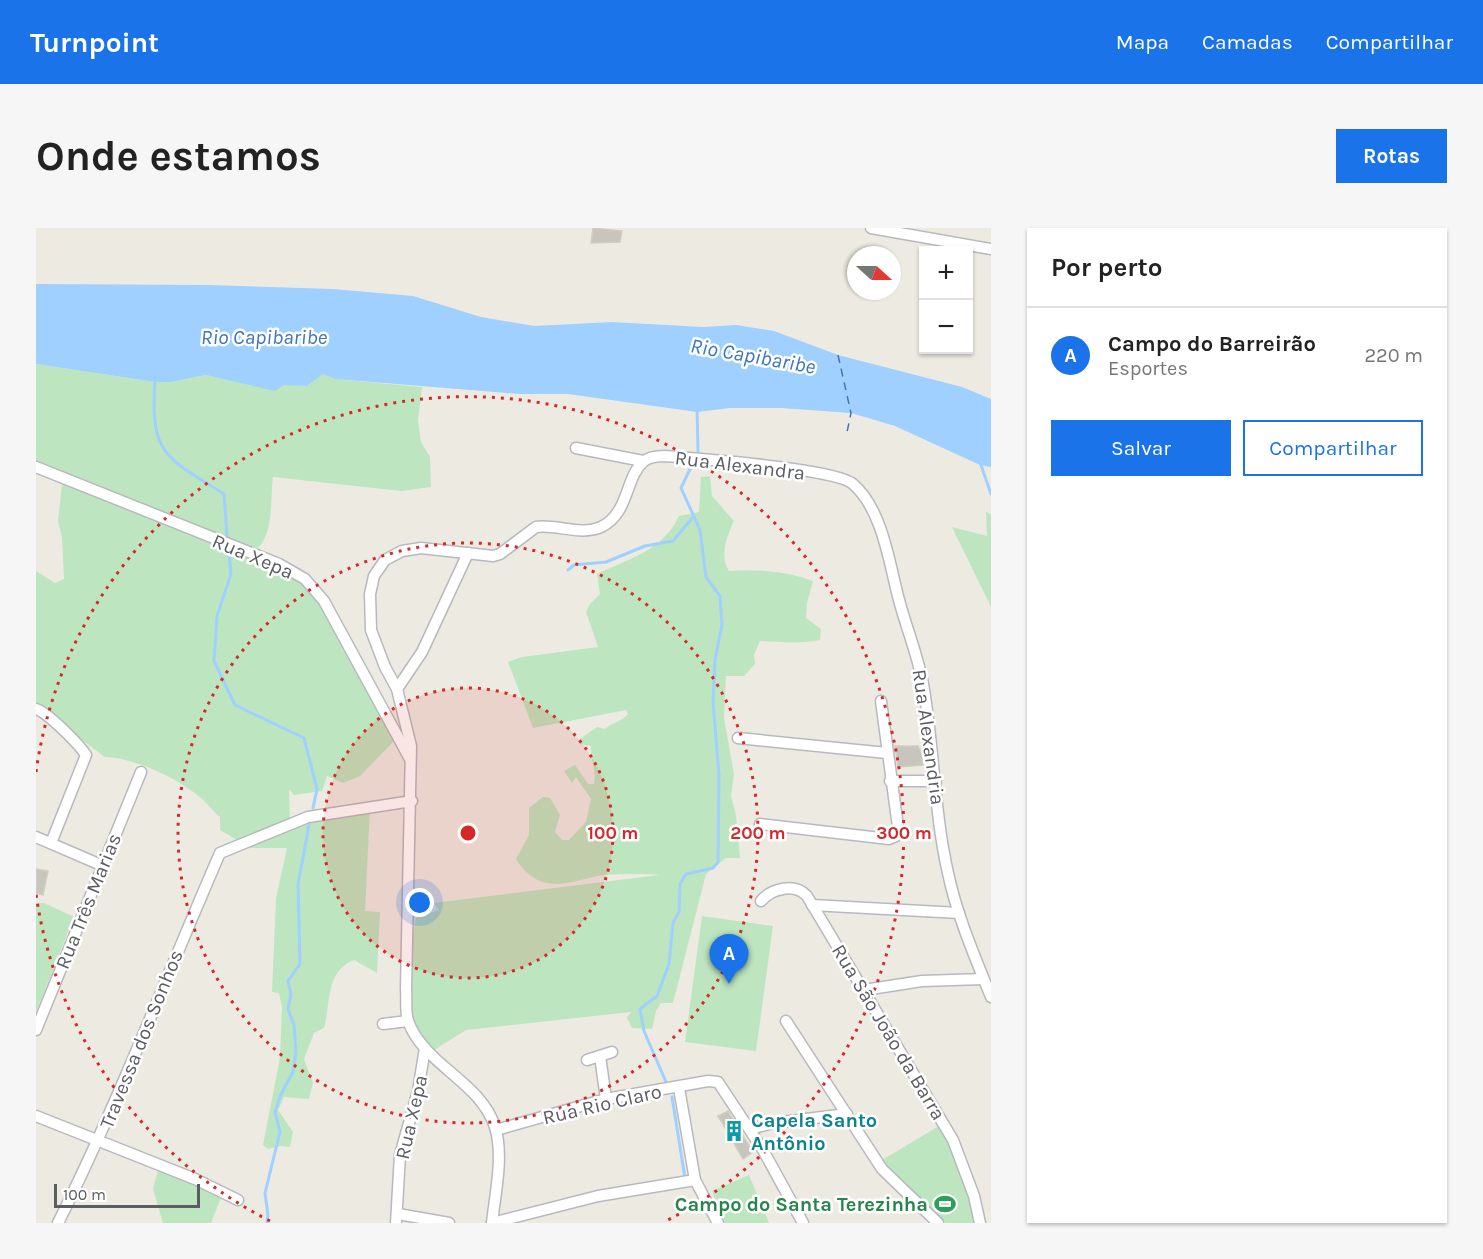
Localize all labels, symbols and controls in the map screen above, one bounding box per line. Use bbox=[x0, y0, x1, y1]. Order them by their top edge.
text: Turnpoint bbox=[30, 26, 159, 59]
text: Mapa bbox=[1116, 30, 1169, 54]
text: Camadas bbox=[1202, 30, 1293, 54]
text: Compartilhar bbox=[1326, 30, 1453, 54]
button: Rotas bbox=[1336, 129, 1447, 183]
text: Onde estamos bbox=[36, 131, 321, 181]
north arrow bbox=[847, 246, 901, 300]
map controls bbox=[919, 246, 973, 354]
button: + bbox=[919, 246, 973, 300]
text: Por perto bbox=[1051, 252, 1162, 283]
button: − bbox=[919, 300, 973, 354]
water label: Rio Capibaribe bbox=[201, 325, 327, 349]
text: Campo do Barreirão bbox=[1108, 331, 1316, 357]
water label: Rio Capibaribe bbox=[689, 333, 818, 379]
text: A bbox=[1064, 344, 1077, 367]
text: 220 m bbox=[1364, 344, 1423, 367]
text: Esportes bbox=[1108, 357, 1188, 380]
button: Salvar bbox=[1051, 420, 1231, 476]
button: Compartilhar bbox=[1243, 420, 1423, 476]
street label: Rua Alexandra bbox=[674, 446, 806, 485]
street label: Rua Xepa bbox=[209, 529, 297, 584]
street label: Rua Alexandria bbox=[908, 668, 949, 806]
text: 100 m bbox=[588, 822, 638, 844]
text: 200 m bbox=[730, 822, 786, 844]
text: 300 m bbox=[876, 822, 932, 844]
centre of rings bbox=[458, 823, 478, 843]
street label: Rua Três Marias bbox=[51, 830, 126, 972]
your location bbox=[405, 888, 434, 917]
pin: A bbox=[710, 934, 748, 984]
street label: Rua São João da Barra bbox=[827, 940, 950, 1124]
street label: Travessa dos Sonhos bbox=[95, 947, 188, 1132]
street label: Rua Xepa bbox=[391, 1073, 432, 1162]
street label: Rua Rio Claro bbox=[541, 1080, 664, 1129]
place label: Capela Santo Antônio bbox=[751, 1109, 877, 1155]
building icon: Capela Santo Antônio bbox=[722, 1119, 746, 1143]
scale bar bbox=[54, 1181, 200, 1208]
text: 100 m bbox=[63, 1185, 106, 1204]
sports icon: Campo do Santa Terezinha bbox=[933, 1192, 957, 1216]
place label: Campo do Santa Terezinha bbox=[675, 1193, 928, 1216]

